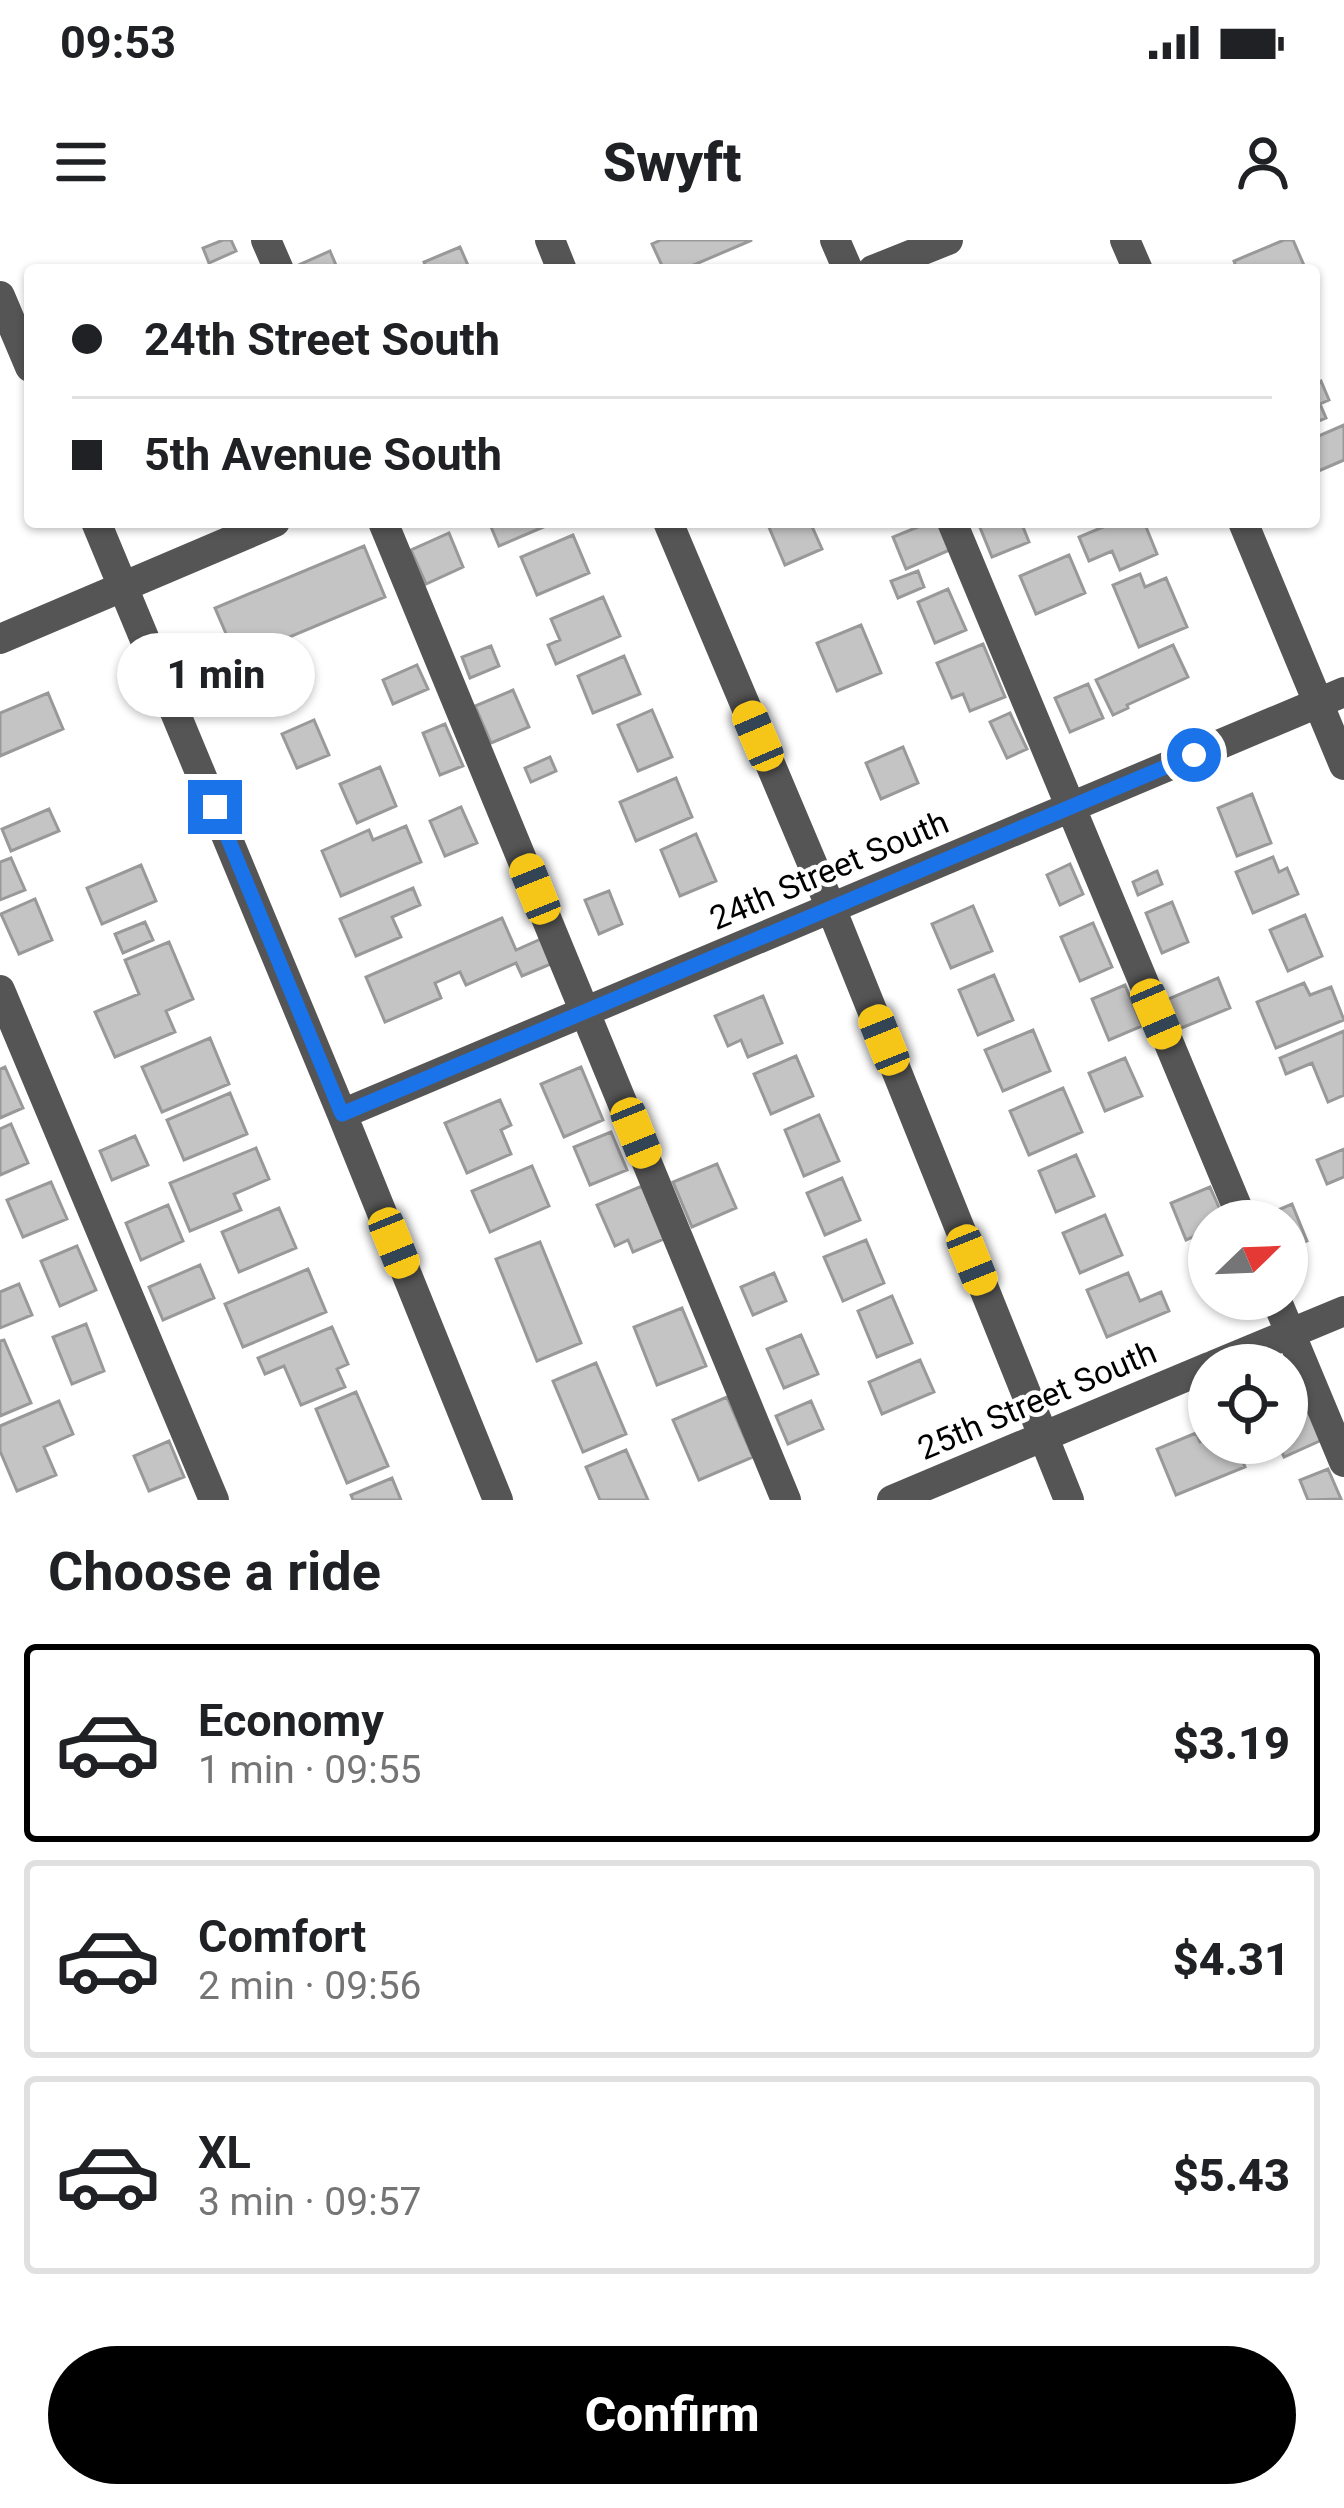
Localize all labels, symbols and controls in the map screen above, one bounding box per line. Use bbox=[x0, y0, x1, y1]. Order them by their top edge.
text: 09:53 bbox=[60, 16, 176, 69]
icon: menu bbox=[48, 129, 114, 195]
icon: person bbox=[1230, 129, 1296, 195]
text: Swyft bbox=[603, 131, 741, 194]
text: 24th Street South bbox=[144, 313, 500, 366]
text: 5th Avenue South bbox=[144, 428, 502, 481]
callout: 1 min bbox=[116, 633, 314, 717]
text: 1 min bbox=[167, 652, 265, 698]
car bbox=[727, 696, 789, 776]
route start bbox=[1167, 728, 1221, 782]
route end bbox=[188, 780, 242, 834]
street label: 24th Street South bbox=[704, 802, 954, 938]
car bbox=[505, 849, 565, 929]
car bbox=[1125, 974, 1187, 1054]
car bbox=[854, 1000, 914, 1080]
car bbox=[606, 1093, 666, 1173]
north arrow bbox=[1188, 1200, 1308, 1320]
map controls bbox=[1188, 1200, 1308, 1464]
car bbox=[364, 1203, 424, 1283]
car bbox=[942, 1220, 1002, 1300]
street label: 25th Street South bbox=[912, 1332, 1162, 1468]
button: locate bbox=[1188, 1344, 1308, 1464]
text: Choose a ride bbox=[48, 1540, 381, 1603]
icon: car bbox=[54, 1689, 162, 1797]
text: Economy bbox=[198, 1694, 384, 1747]
text: $3.19 bbox=[1173, 1717, 1290, 1770]
text: 1 min · 09:55 bbox=[198, 1747, 421, 1793]
icon: car bbox=[54, 1905, 162, 2013]
text: Comfort bbox=[198, 1910, 366, 1963]
text: $4.31 bbox=[1173, 1933, 1290, 1986]
text: 2 min · 09:56 bbox=[198, 1963, 421, 2009]
icon: car bbox=[54, 2121, 162, 2229]
text: XL bbox=[198, 2126, 251, 2179]
text: $5.43 bbox=[1173, 2149, 1290, 2202]
text: 3 min · 09:57 bbox=[198, 2179, 421, 2225]
button: Confirm bbox=[48, 2346, 1296, 2484]

